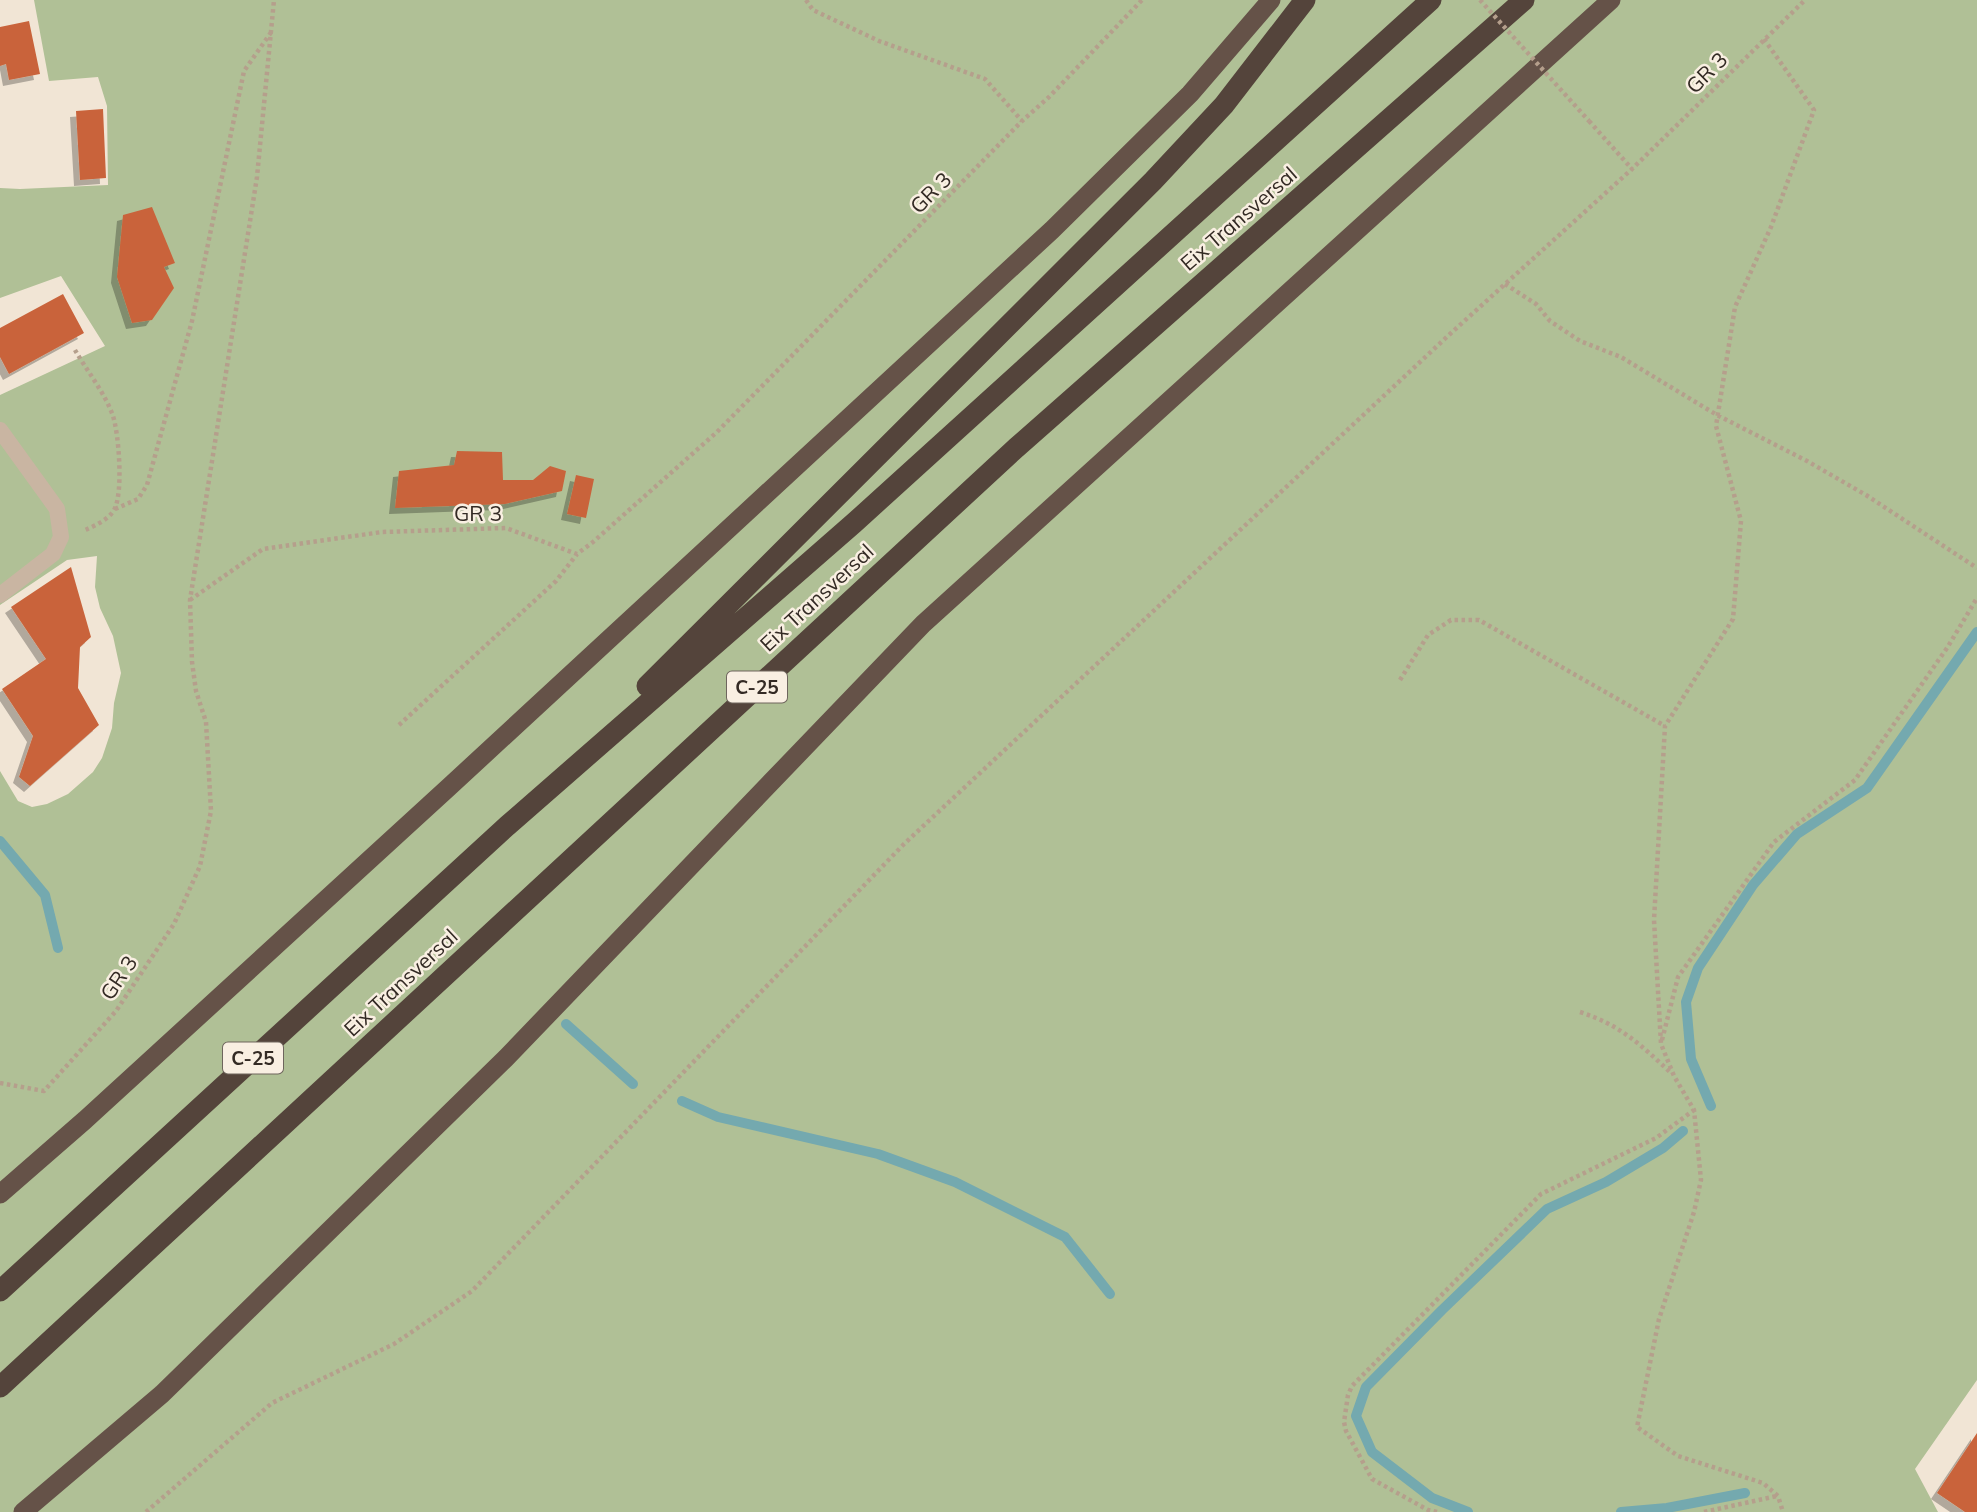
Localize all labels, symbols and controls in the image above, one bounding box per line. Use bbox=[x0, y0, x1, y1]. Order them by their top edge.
street label: GR 3 bbox=[1680, 46, 1732, 98]
street label: Eix Transversal bbox=[1175, 161, 1302, 276]
street label: GR 3 bbox=[904, 166, 956, 218]
street label: GR 3 bbox=[454, 500, 502, 526]
street label: Eix Transversal bbox=[754, 538, 878, 656]
road number: C-25 bbox=[727, 672, 787, 702]
street label: Eix Transversal bbox=[338, 923, 462, 1041]
street label: GR 3 bbox=[94, 950, 142, 1005]
road number: C-25 bbox=[223, 1042, 283, 1074]

